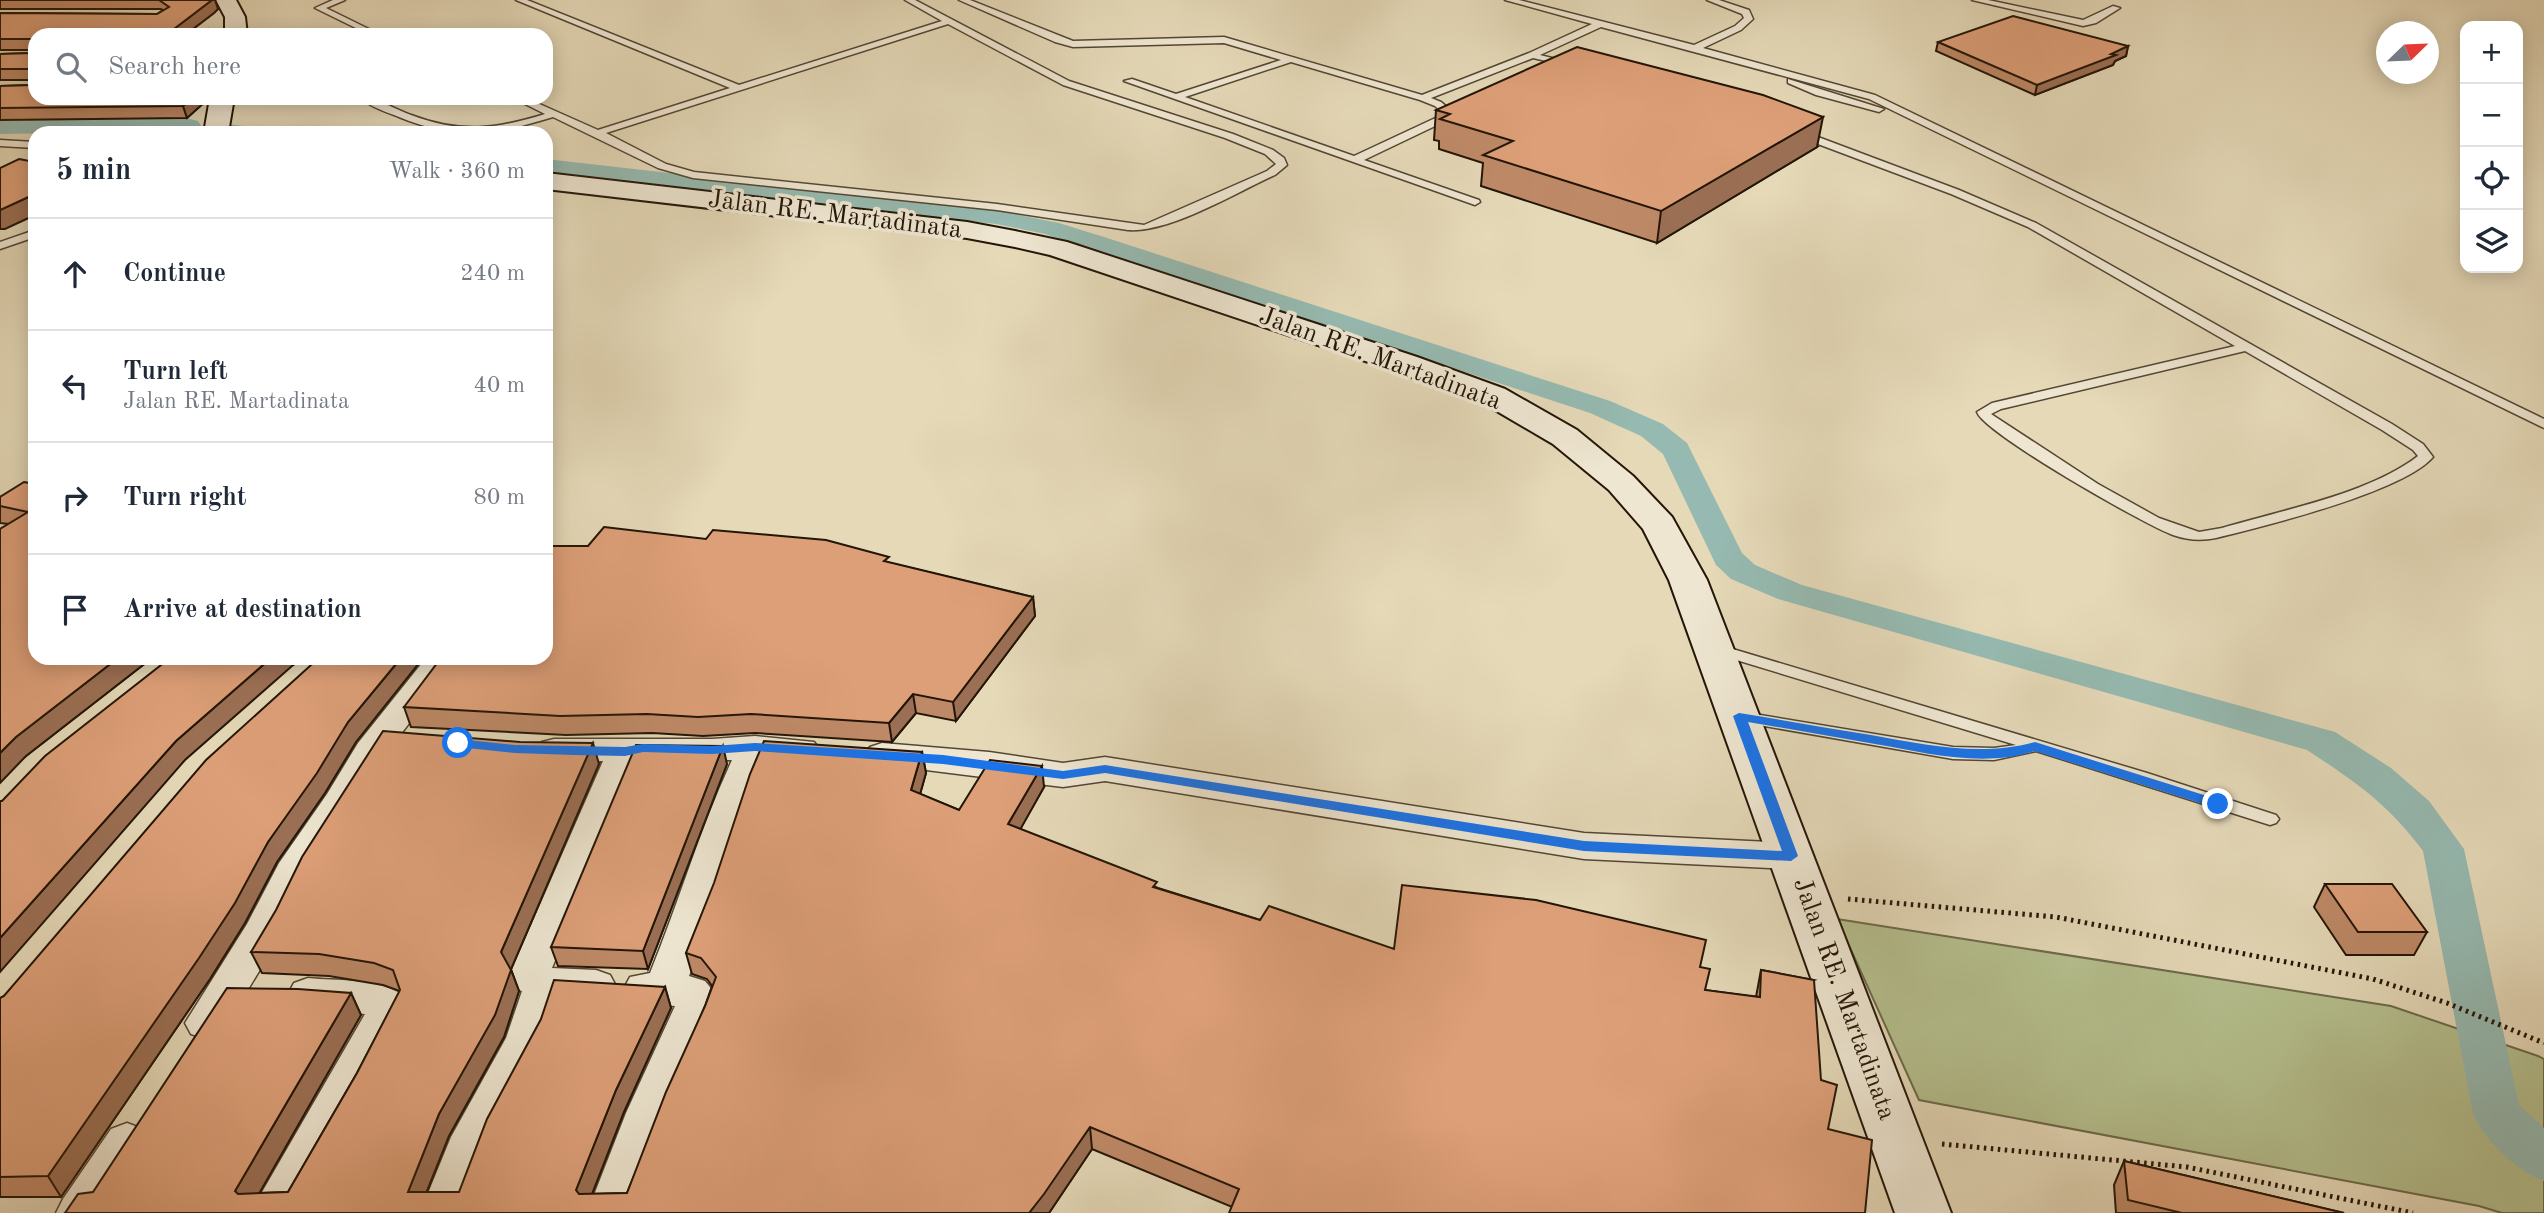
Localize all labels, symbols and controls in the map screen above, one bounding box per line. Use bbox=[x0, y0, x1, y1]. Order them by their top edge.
north arrow bbox=[2376, 21, 2439, 84]
map controls bbox=[2460, 21, 2523, 273]
button: + bbox=[2460, 21, 2523, 84]
search box bbox=[28, 28, 553, 105]
icon: search bbox=[52, 48, 90, 86]
text: Search here bbox=[108, 54, 241, 80]
button: − bbox=[2460, 84, 2523, 147]
button: locate bbox=[2460, 147, 2523, 210]
text: 5 min bbox=[56, 156, 131, 186]
text: Walk · 360 m bbox=[389, 160, 525, 183]
street label: Jalan RE. Martadinata bbox=[706, 187, 964, 244]
button: layers bbox=[2460, 210, 2523, 273]
icon: ahead bbox=[56, 255, 94, 293]
text: Continue bbox=[123, 261, 226, 287]
text: 240 m bbox=[460, 262, 525, 285]
street label: Jalan RE. Martadinata bbox=[1255, 303, 1505, 415]
text: Turn left bbox=[123, 359, 228, 385]
icon: left bbox=[56, 367, 94, 405]
text: 40 m bbox=[474, 374, 525, 397]
text: Jalan RE. Martadinata bbox=[123, 390, 349, 413]
icon: right bbox=[56, 479, 94, 517]
text: Turn right bbox=[123, 485, 246, 511]
text: 80 m bbox=[474, 486, 525, 509]
icon: arrive bbox=[56, 591, 94, 629]
text: Arrive at destination bbox=[123, 597, 362, 623]
route start bbox=[442, 727, 473, 758]
route end bbox=[2202, 788, 2233, 819]
street label: Jalan RE. Martadinata bbox=[1788, 874, 1900, 1124]

